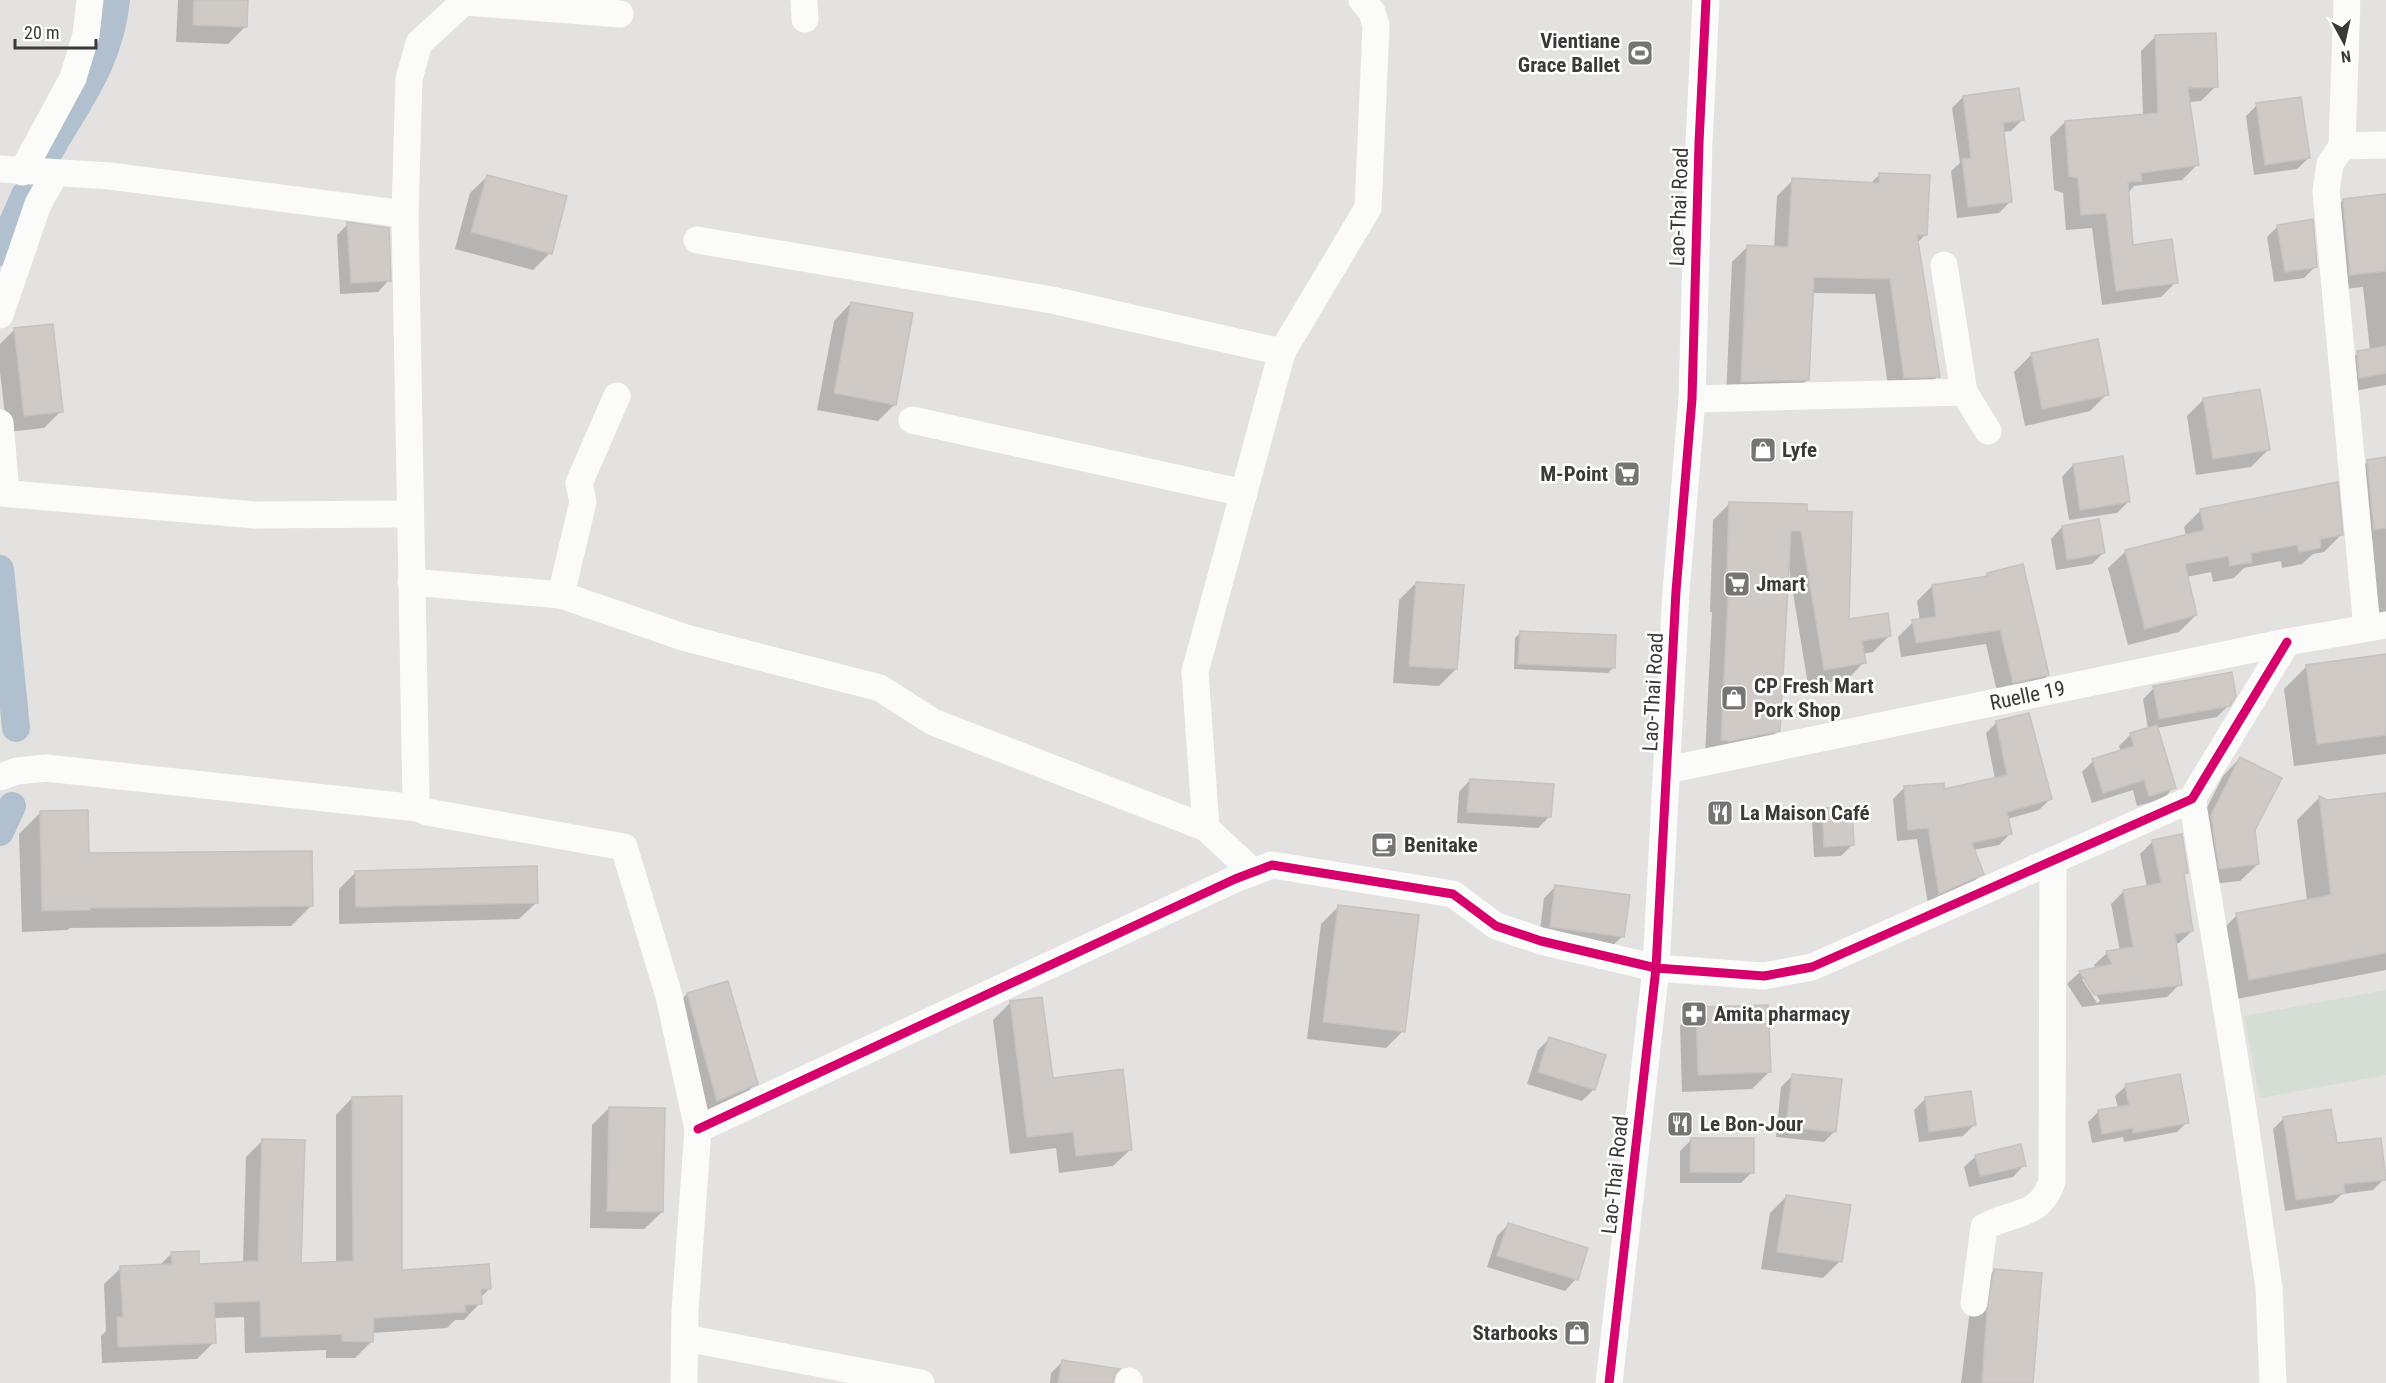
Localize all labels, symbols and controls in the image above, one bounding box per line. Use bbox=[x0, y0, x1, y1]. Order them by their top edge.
scale bar bbox=[15, 12, 96, 50]
north arrow bbox=[2314, 12, 2374, 72]
text: 20 m bbox=[24, 22, 59, 43]
place label: Vientiane Grace Ballet bbox=[1518, 29, 1620, 77]
sports icon: Vientiane Grace Ballet bbox=[1625, 38, 1655, 68]
text: N bbox=[2340, 46, 2352, 66]
street label: Lao-Thai Road bbox=[1665, 147, 1693, 267]
shop icon: Lyfe bbox=[1748, 435, 1778, 465]
place label: Lyfe bbox=[1782, 438, 1817, 462]
supermarket icon: M-Point bbox=[1612, 459, 1642, 489]
place label: M-Point bbox=[1540, 462, 1608, 486]
supermarket icon: Jmart bbox=[1722, 569, 1752, 599]
place label: Jmart bbox=[1756, 572, 1806, 596]
street label: Lao-Thai Road bbox=[1638, 632, 1668, 752]
place label: CP Fresh Mart Pork Shop bbox=[1754, 674, 1874, 722]
street label: Ruelle 19 bbox=[1988, 676, 2067, 715]
shop icon: CP Fresh Mart Pork Shop bbox=[1719, 683, 1749, 713]
restaurant icon: La Maison Café bbox=[1705, 798, 1735, 828]
place label: La Maison Café bbox=[1740, 801, 1870, 825]
cafe icon: Benitake bbox=[1369, 830, 1399, 860]
place label: Benitake bbox=[1404, 833, 1478, 857]
pharmacy icon: Amita pharmacy bbox=[1679, 999, 1709, 1029]
place label: Amita pharmacy bbox=[1714, 1002, 1851, 1026]
restaurant icon: Le Bon-Jour bbox=[1665, 1109, 1695, 1139]
place label: Le Bon-Jour bbox=[1700, 1112, 1803, 1136]
street label: Lao-Thai Road bbox=[1597, 1115, 1633, 1235]
shop icon: Starbooks bbox=[1562, 1318, 1592, 1348]
place label: Starbooks bbox=[1473, 1321, 1558, 1345]

